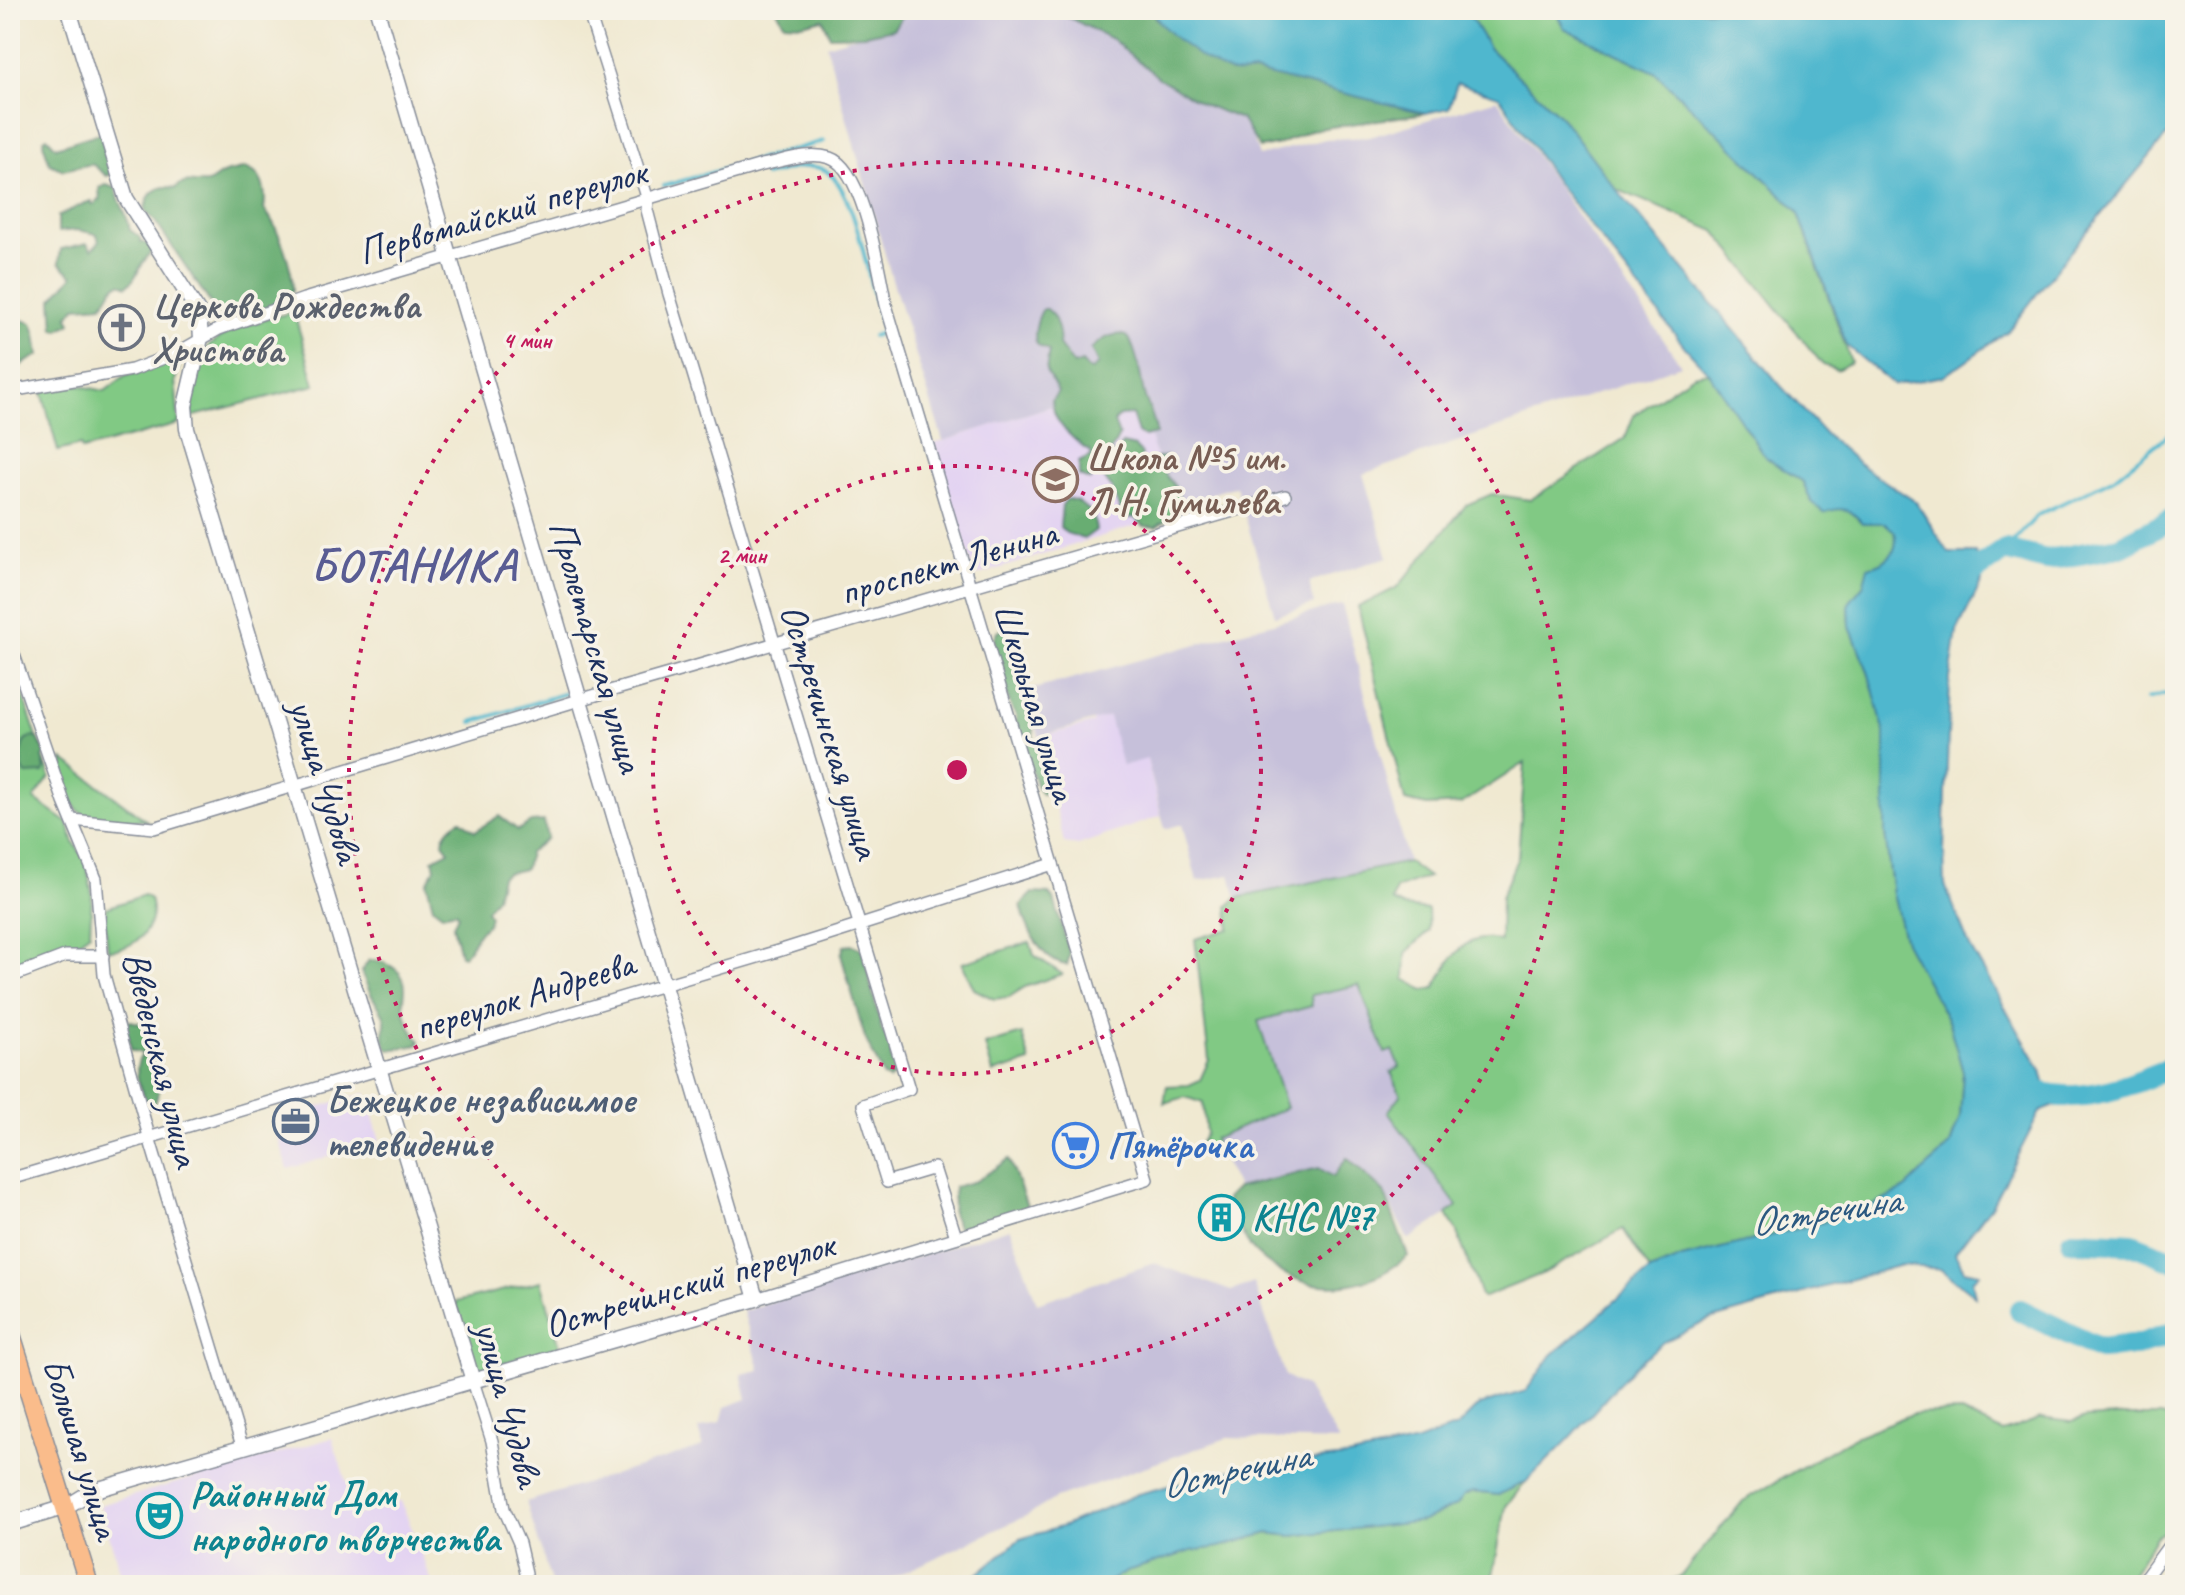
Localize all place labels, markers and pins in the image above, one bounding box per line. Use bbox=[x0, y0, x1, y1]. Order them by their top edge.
place label: Церковь Рождества Христова bbox=[152, 282, 422, 373]
church icon: Церковь Рождества Христова bbox=[97, 303, 145, 351]
place label: Школа №5 им. Л.Н. Гумилева bbox=[1086, 434, 1286, 525]
school or university icon: Школа №5 им. Л.Н. Гумилева bbox=[1031, 455, 1079, 503]
centre of rings bbox=[943, 756, 971, 784]
place label: Бежецкое независимое телевидение bbox=[326, 1076, 637, 1167]
office icon: Бежецкое независимое телевидение bbox=[271, 1097, 319, 1145]
supermarket icon: Пятёрочка bbox=[1052, 1121, 1100, 1169]
place label: Пятёрочка bbox=[1107, 1122, 1255, 1169]
building icon: КНС №7 bbox=[1197, 1193, 1245, 1241]
place label: КНС №7 bbox=[1252, 1194, 1377, 1241]
place label: Районный Дом народного творчества bbox=[190, 1471, 503, 1562]
theatre icon: Районный Дом народного творчества bbox=[135, 1492, 183, 1540]

